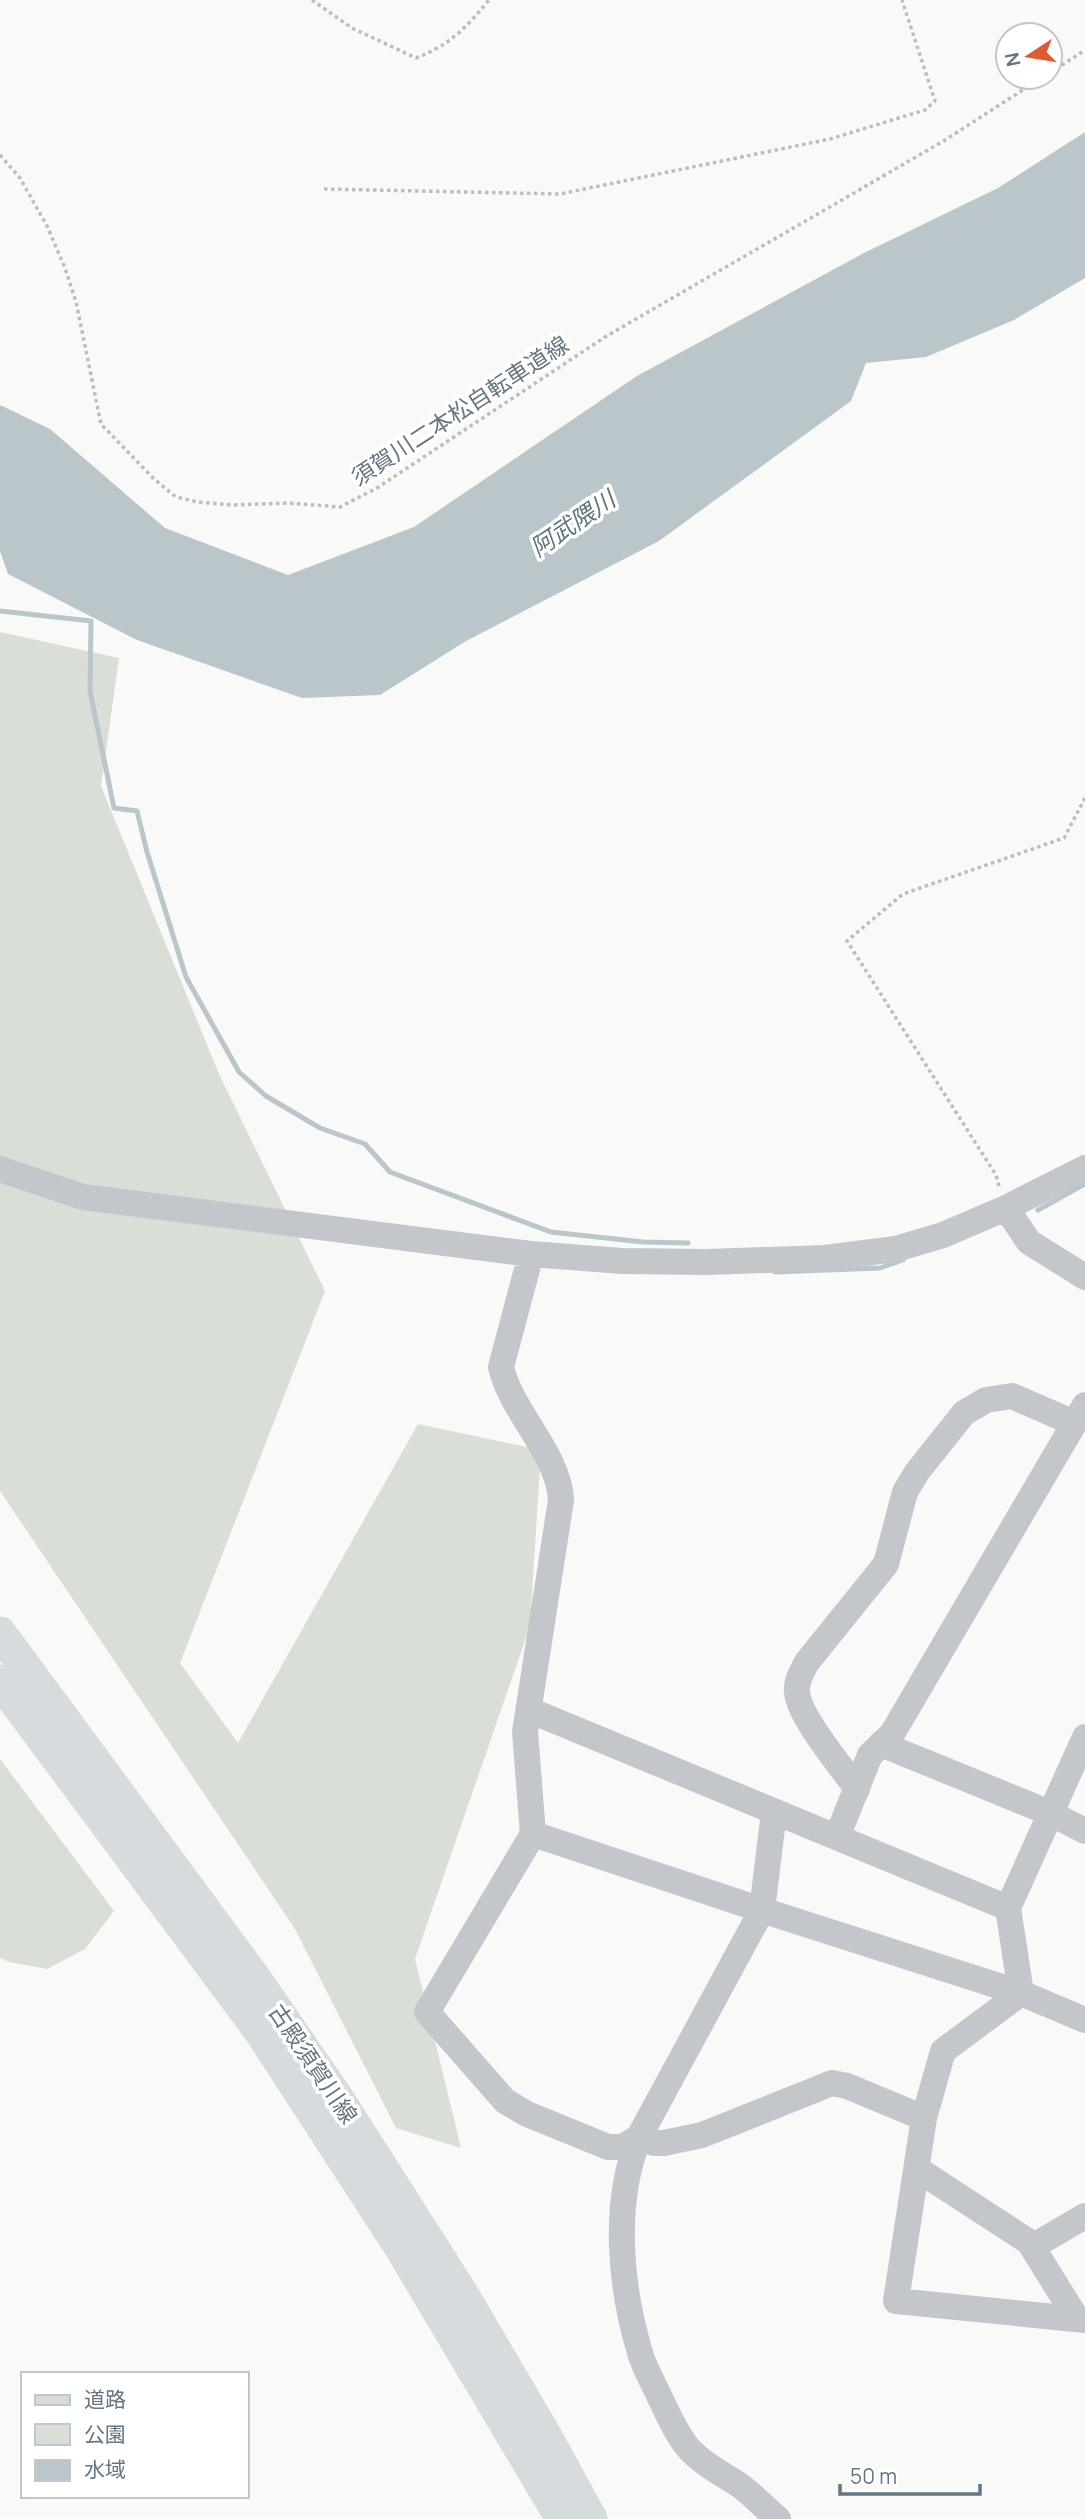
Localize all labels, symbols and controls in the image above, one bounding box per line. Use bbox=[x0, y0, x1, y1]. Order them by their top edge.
north arrow bbox=[994, 21, 1064, 91]
text: N bbox=[998, 50, 1027, 69]
street label: 須賀川二本松自転車道線 bbox=[345, 328, 574, 492]
water label: 阿武隈川 bbox=[523, 481, 624, 563]
street label: 古殿須賀川線 bbox=[262, 1997, 366, 2130]
legend bbox=[21, 2372, 248, 2498]
text: 道路 bbox=[84, 2385, 126, 2413]
text: 公園 bbox=[84, 2420, 126, 2448]
scale bar bbox=[840, 2452, 980, 2496]
text: 水域 bbox=[84, 2455, 126, 2483]
text: 50 m bbox=[850, 2462, 897, 2490]

